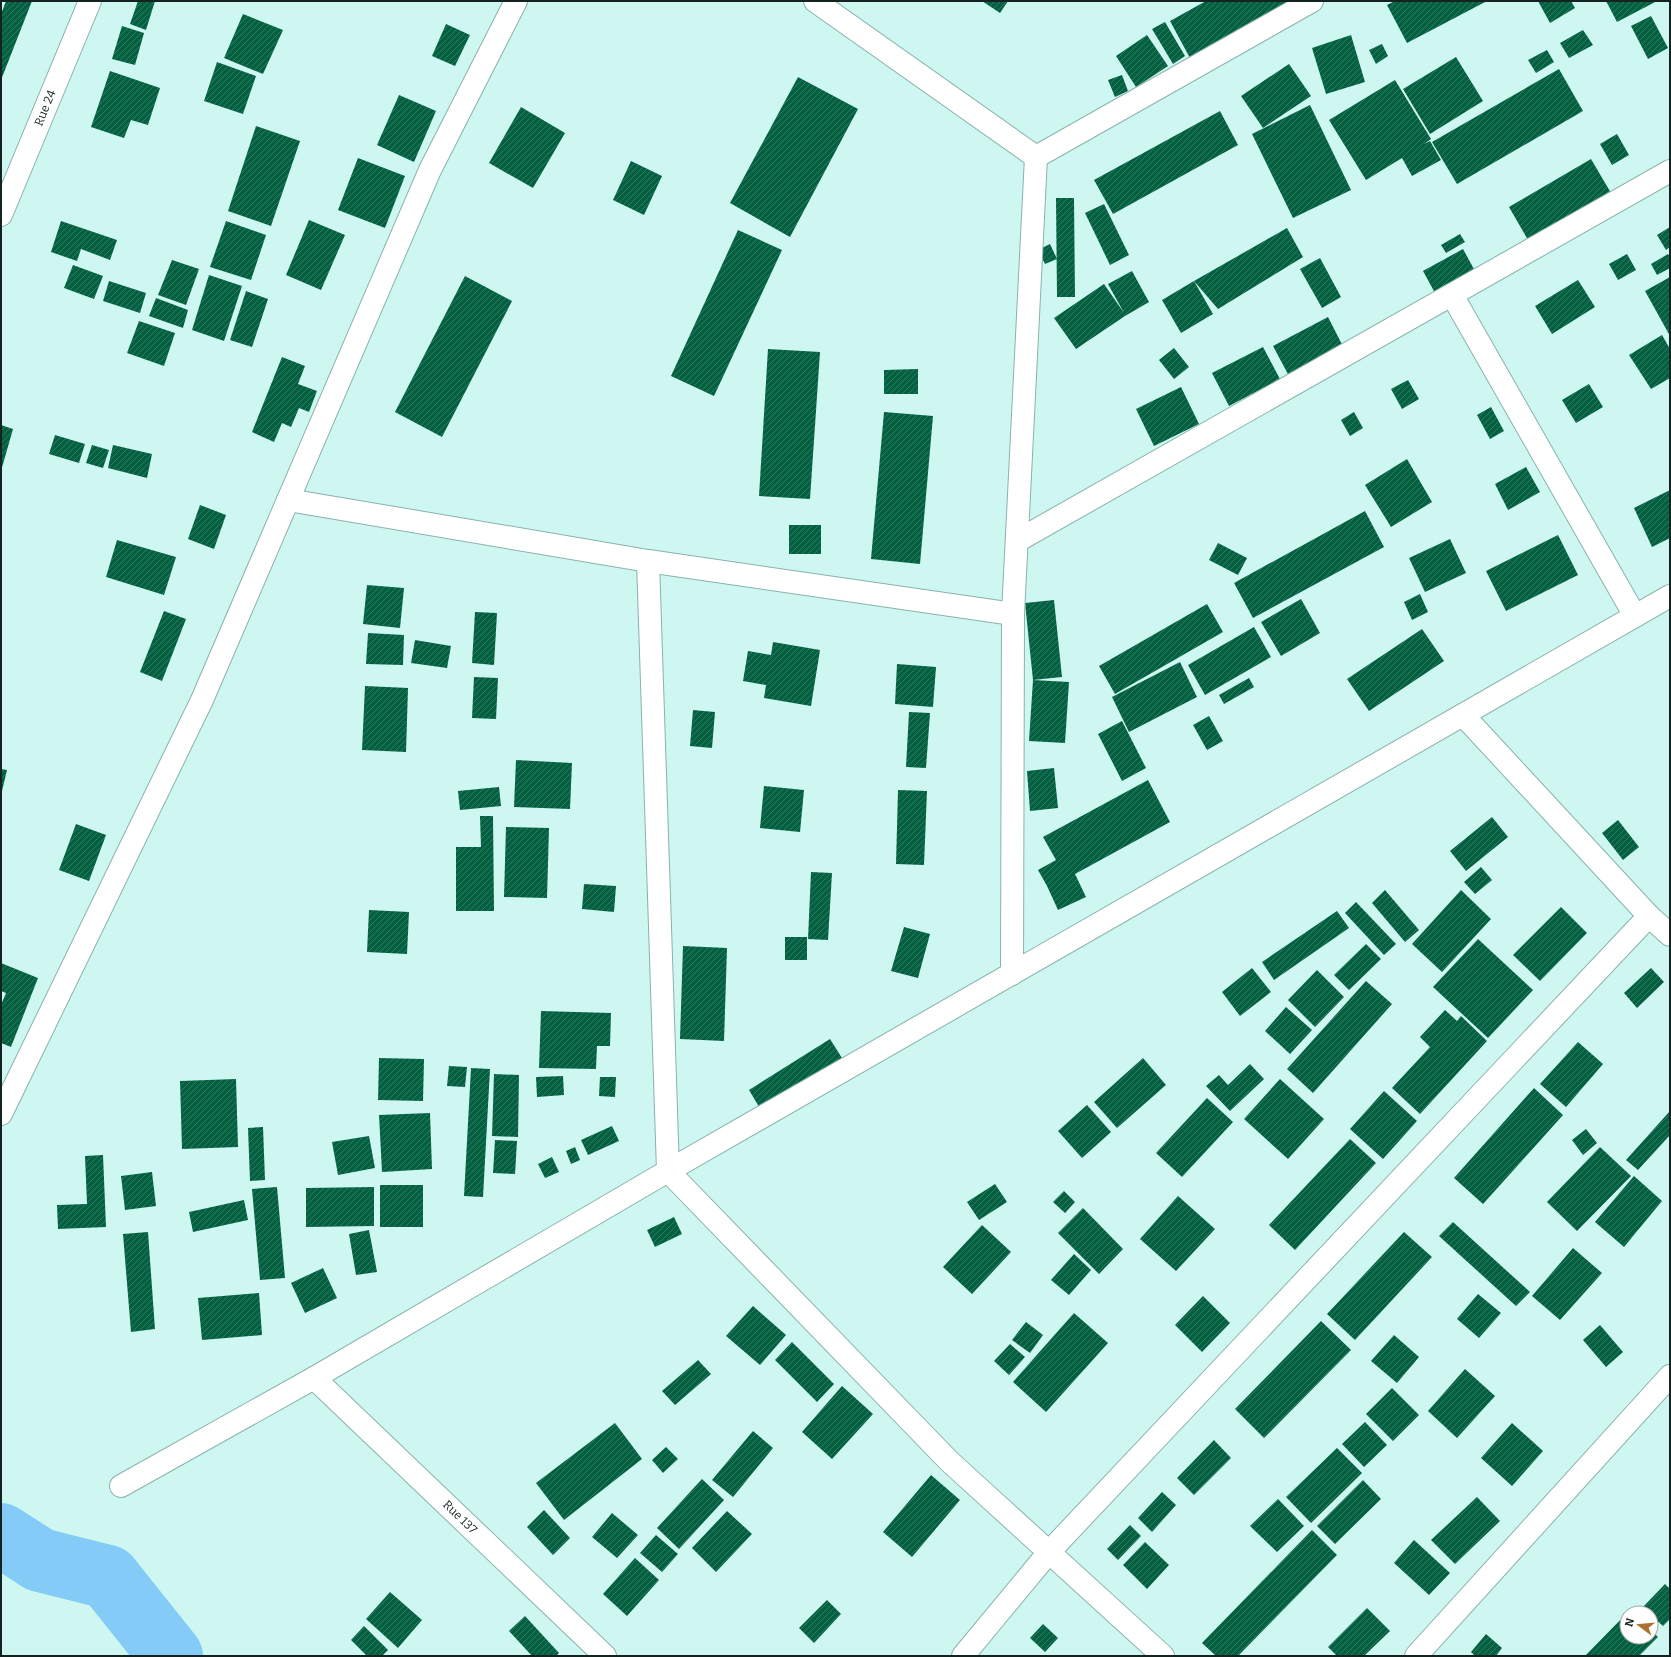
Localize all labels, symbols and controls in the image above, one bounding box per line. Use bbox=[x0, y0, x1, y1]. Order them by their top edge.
street label: Rue 24 bbox=[31, 88, 59, 128]
street label: Rue 137 bbox=[440, 1497, 480, 1537]
north arrow bbox=[1619, 1605, 1659, 1645]
text: N bbox=[1622, 1616, 1637, 1628]

